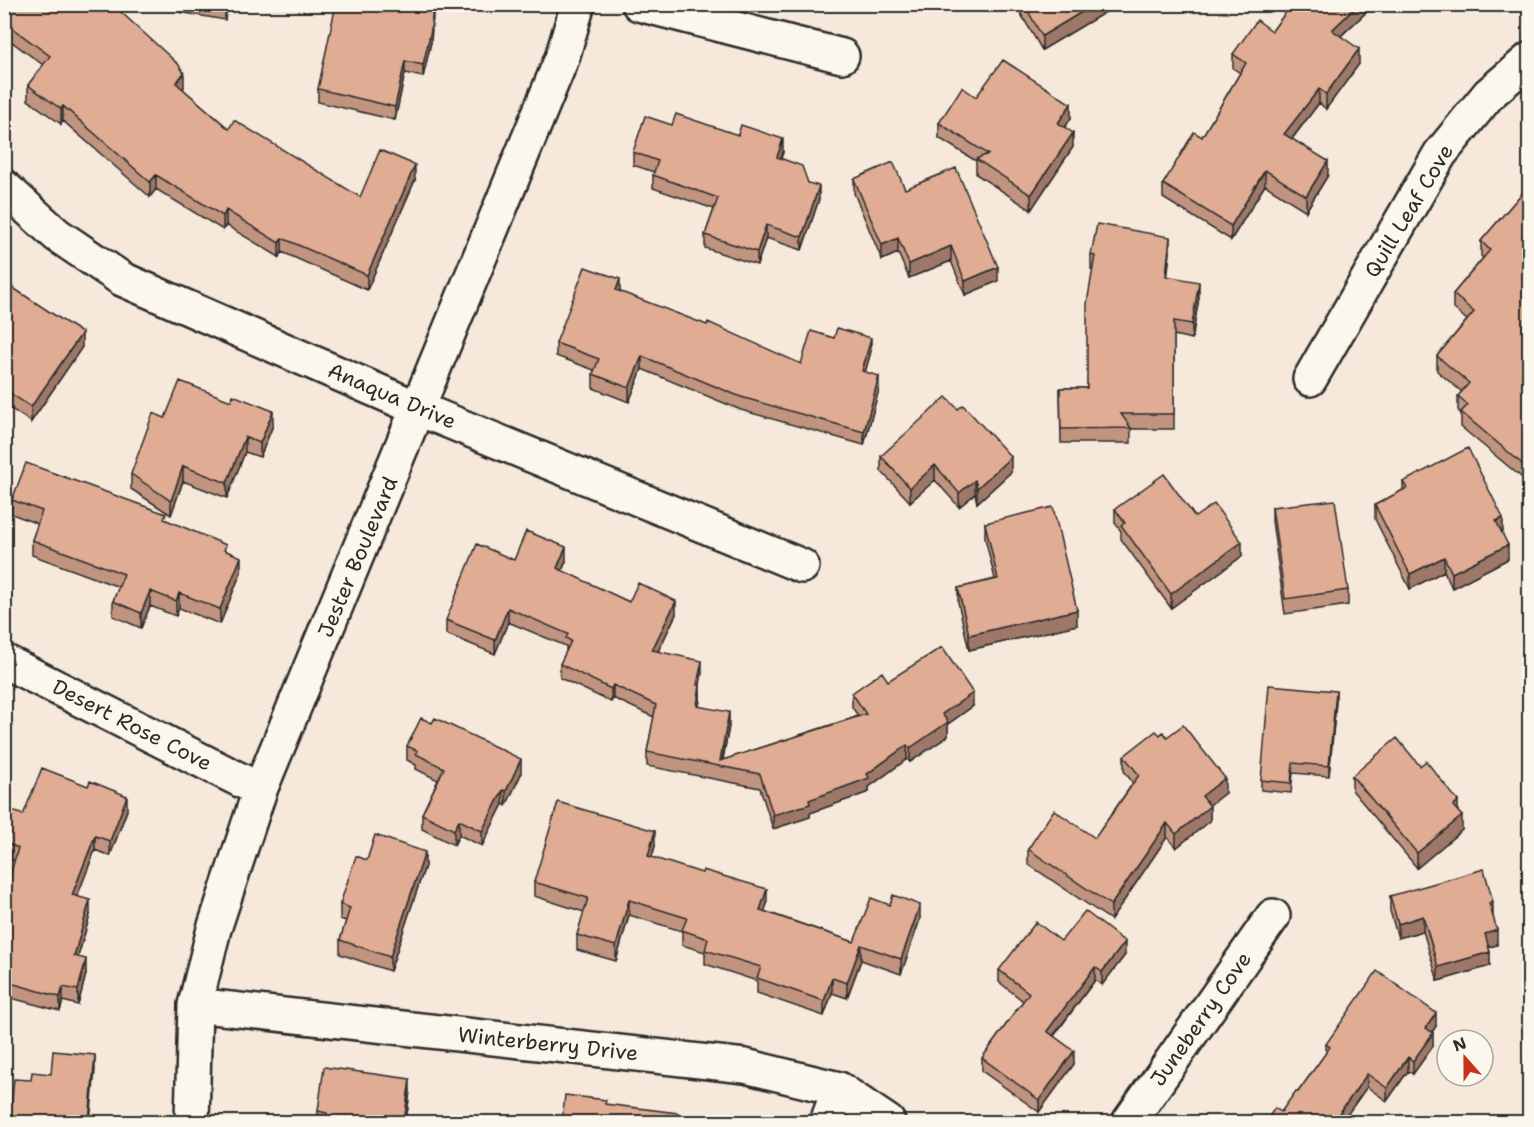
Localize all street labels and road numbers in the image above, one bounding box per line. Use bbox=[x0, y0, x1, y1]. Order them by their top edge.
street label: Quill Leaf Cove bbox=[1358, 139, 1460, 283]
street label: Anaqua Drive bbox=[324, 356, 460, 436]
street label: Jester Boulevard bbox=[312, 472, 404, 642]
street label: Desert Rose Cove bbox=[47, 673, 217, 777]
street label: Juneberry Cove bbox=[1144, 946, 1258, 1092]
street label: Winterberry Drive bbox=[457, 1021, 639, 1067]

